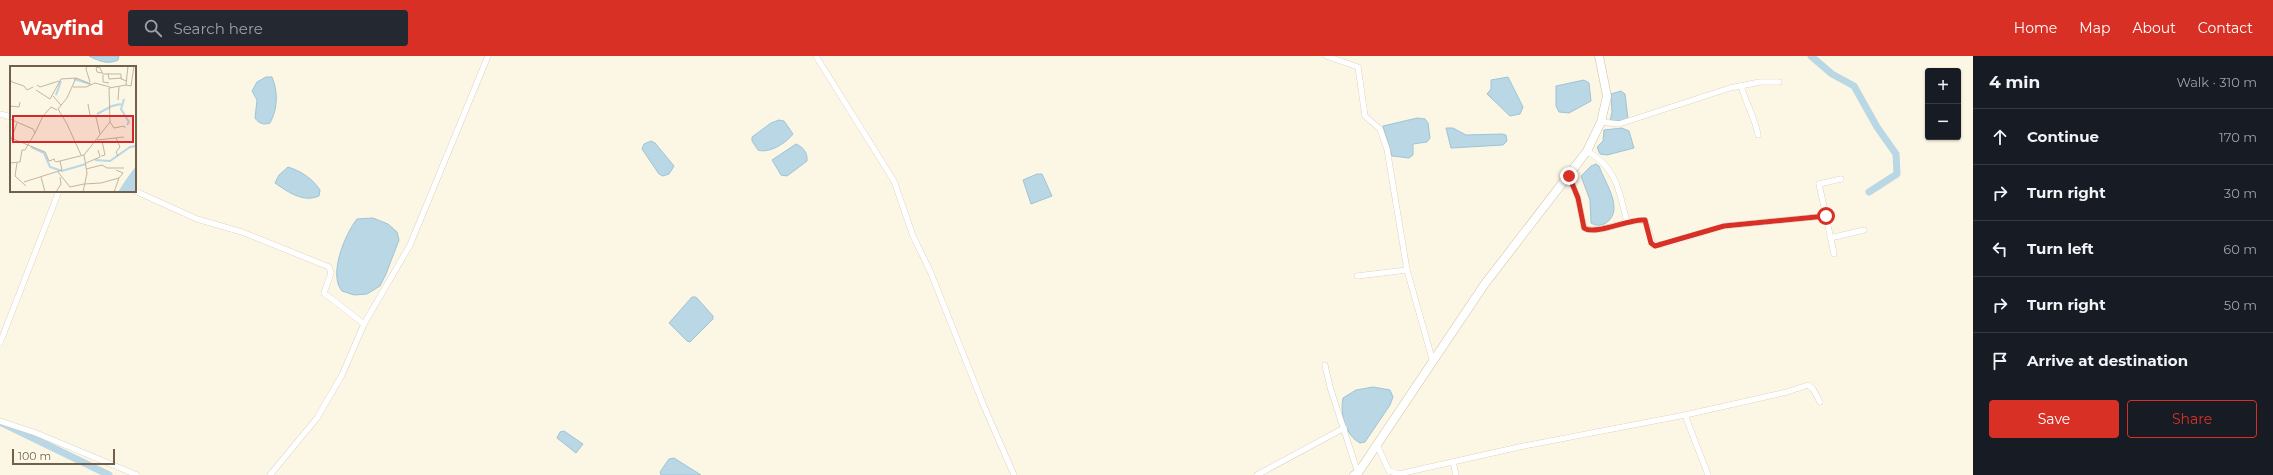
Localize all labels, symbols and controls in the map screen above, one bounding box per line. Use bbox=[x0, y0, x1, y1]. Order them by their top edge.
search box bbox=[128, 10, 408, 46]
text: Wayfind bbox=[20, 17, 104, 40]
icon: search bbox=[142, 17, 164, 39]
text: Search here bbox=[174, 19, 263, 38]
text: Home bbox=[2014, 19, 2057, 37]
text: Map bbox=[2079, 19, 2110, 37]
text: About bbox=[2132, 19, 2176, 37]
text: Contact bbox=[2198, 19, 2253, 37]
inset map bbox=[10, 66, 136, 192]
map controls bbox=[1925, 68, 1961, 140]
button: + bbox=[1925, 68, 1961, 104]
text: 4 min bbox=[1989, 72, 2040, 92]
text: Walk · 310 m bbox=[2176, 74, 2257, 90]
button: − bbox=[1925, 104, 1961, 140]
icon: ahead bbox=[1989, 126, 2011, 148]
text: Continue bbox=[2027, 127, 2099, 146]
text: 170 m bbox=[2219, 129, 2257, 145]
route end bbox=[1560, 167, 1578, 185]
icon: right bbox=[1989, 182, 2011, 204]
text: Turn right bbox=[2027, 183, 2106, 202]
text: 30 m bbox=[2224, 185, 2257, 201]
route start bbox=[1817, 207, 1835, 225]
icon: left bbox=[1989, 238, 2011, 260]
text: Turn left bbox=[2027, 239, 2094, 258]
text: 60 m bbox=[2223, 241, 2257, 257]
icon: right bbox=[1989, 294, 2011, 316]
text: Turn right bbox=[2027, 295, 2106, 314]
text: 50 m bbox=[2224, 297, 2257, 313]
icon: arrive bbox=[1989, 350, 2011, 372]
text: Arrive at destination bbox=[2027, 351, 2188, 370]
button: Save bbox=[1989, 400, 2119, 438]
button: Share bbox=[2127, 400, 2257, 438]
scale bar bbox=[12, 447, 115, 466]
text: 100 m bbox=[18, 449, 51, 463]

